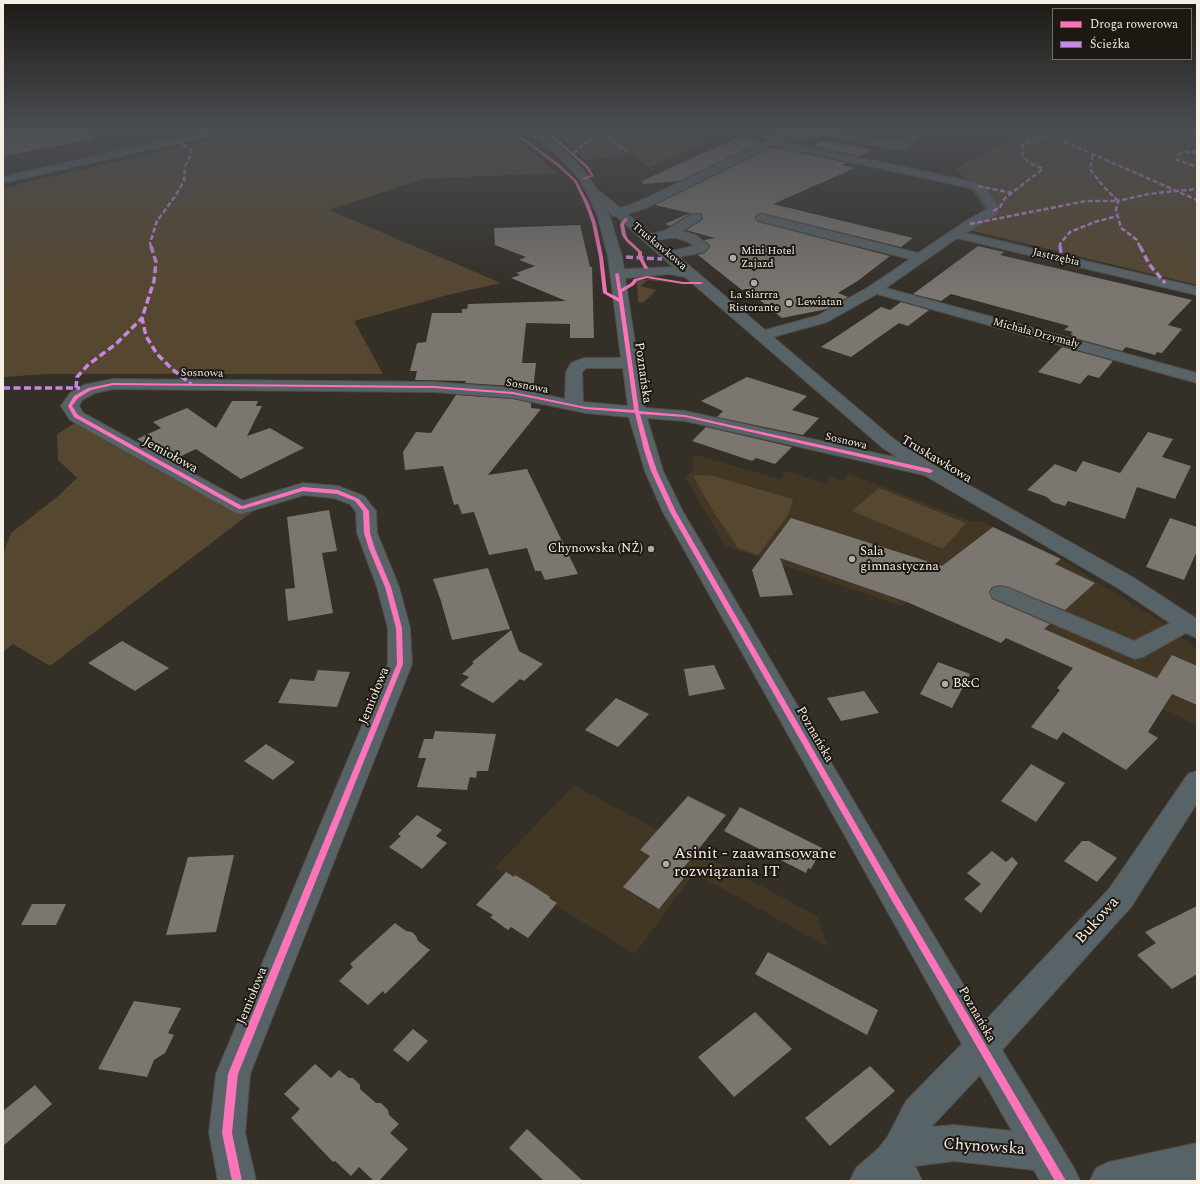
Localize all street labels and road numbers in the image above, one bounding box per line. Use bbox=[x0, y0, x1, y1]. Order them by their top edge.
street label: Truskawkowa bbox=[629, 220, 689, 274]
street label: Jastrzębia bbox=[1031, 246, 1081, 270]
street label: Michała Drzymały bbox=[991, 316, 1081, 352]
street label: Poznańska bbox=[630, 341, 654, 405]
street label: Sosnowa bbox=[181, 367, 223, 381]
street label: Sosnowa bbox=[505, 377, 549, 397]
street label: Sosnowa bbox=[824, 431, 868, 453]
street label: Truskawkowa bbox=[898, 433, 974, 487]
street label: Jemiołowa bbox=[140, 435, 200, 477]
street label: Jemiołowa bbox=[356, 665, 394, 727]
street label: Poznańska bbox=[792, 704, 836, 766]
street label: Bukowa bbox=[1072, 894, 1124, 948]
street label: Jemiołowa bbox=[234, 965, 272, 1027]
street label: Poznańska bbox=[954, 984, 998, 1046]
street label: Chynowska bbox=[942, 1136, 1026, 1160]

